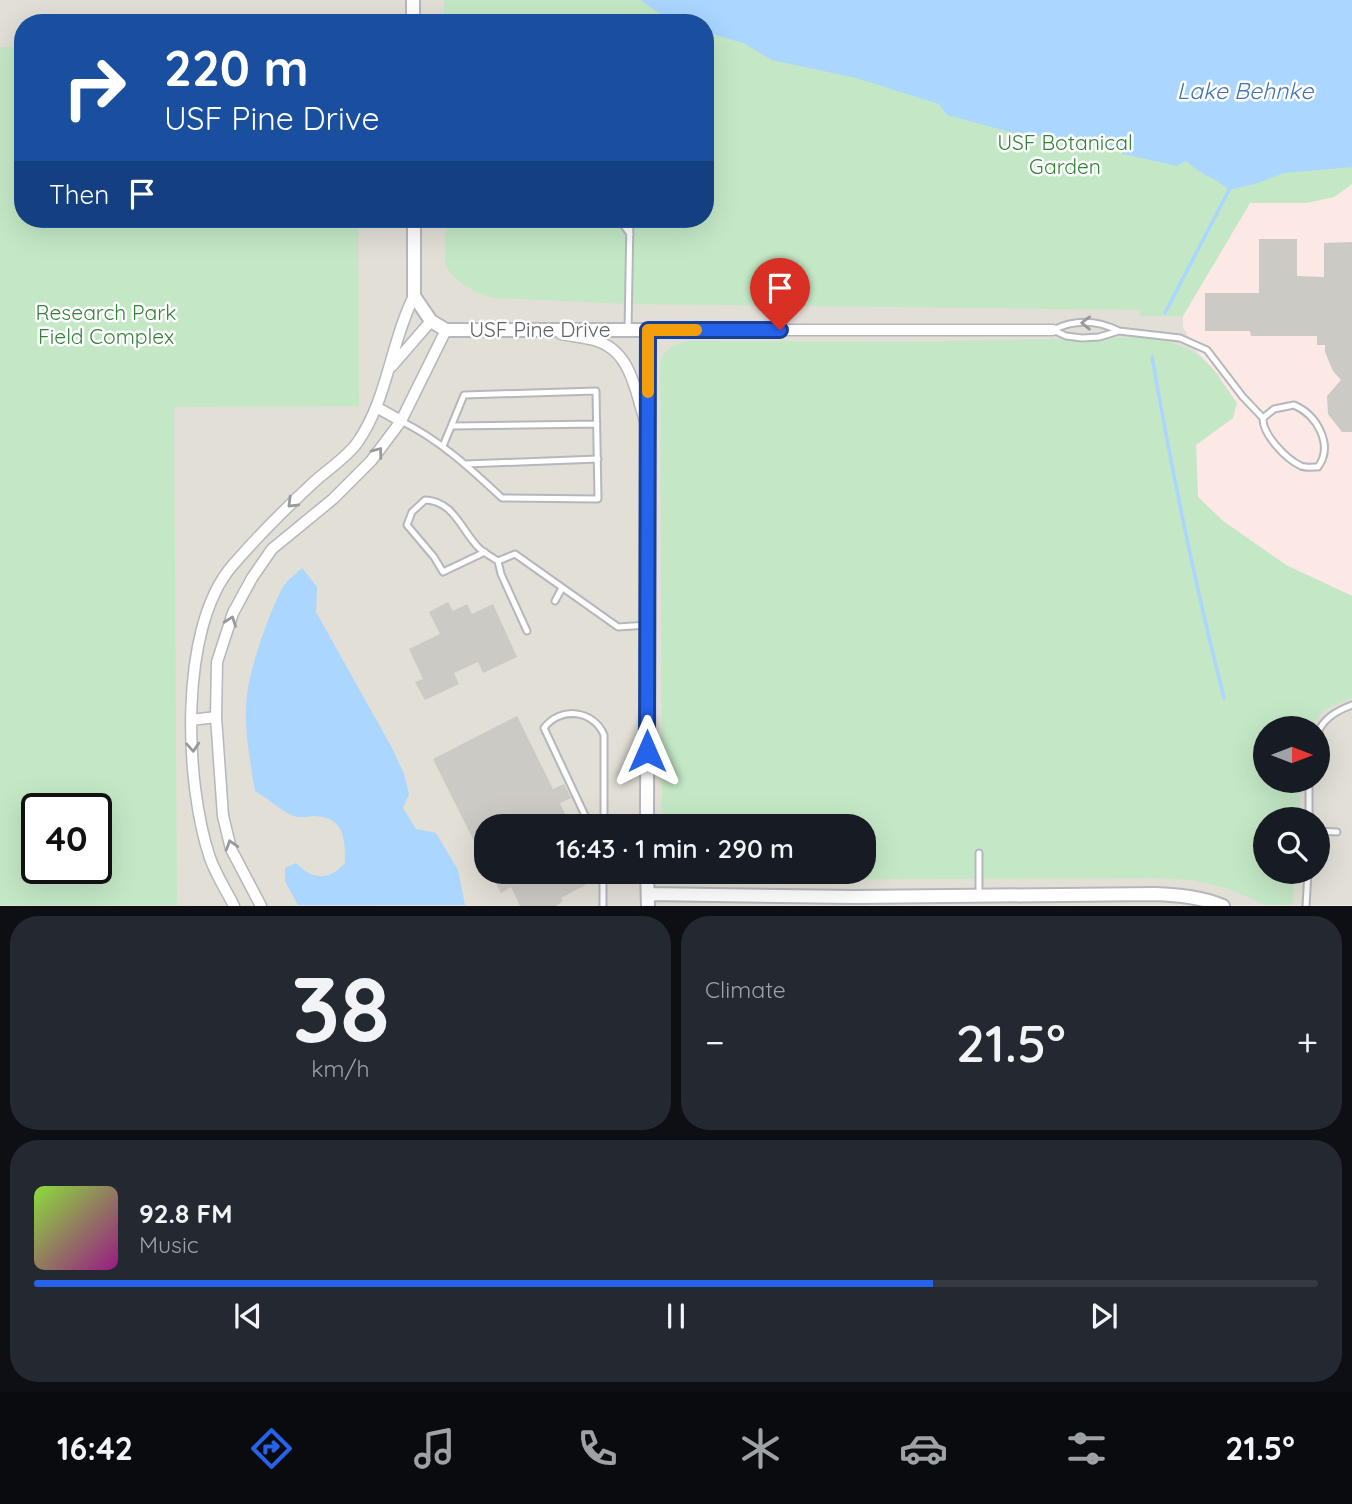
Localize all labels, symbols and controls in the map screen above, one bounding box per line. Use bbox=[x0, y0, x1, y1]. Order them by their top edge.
text: 220 m bbox=[164, 37, 309, 98]
icon: right bbox=[49, 42, 140, 133]
water label: Lake Behnke bbox=[1177, 76, 1314, 105]
text: USF Pine Drive bbox=[164, 98, 380, 138]
park label: USF Botanical Garden bbox=[997, 129, 1133, 179]
icon: arrive bbox=[123, 175, 161, 213]
text: Then bbox=[49, 178, 109, 211]
pin bbox=[750, 258, 810, 330]
icon: arrive bbox=[761, 269, 799, 307]
park label: Research Park Field Complex bbox=[36, 299, 176, 349]
one-way arrow bbox=[1080, 315, 1091, 331]
street label: USF Pine Drive bbox=[469, 316, 611, 342]
one-way arrow bbox=[370, 447, 382, 460]
one-way arrow bbox=[288, 495, 300, 507]
one-way arrow bbox=[223, 615, 237, 627]
position arrow bbox=[610, 714, 684, 788]
north arrow bbox=[1253, 716, 1330, 793]
map controls bbox=[1253, 716, 1330, 884]
one-way arrow bbox=[185, 742, 200, 753]
speed limit sign: 40 bbox=[21, 793, 112, 884]
button: search bbox=[1253, 807, 1330, 884]
text: 16:43 · 1 min · 290 m bbox=[556, 832, 794, 865]
one-way arrow bbox=[225, 839, 239, 851]
text: 38 bbox=[291, 951, 390, 1065]
text: Climate bbox=[705, 975, 786, 1004]
text: 21.5° bbox=[956, 1010, 1066, 1075]
text: − bbox=[705, 1018, 725, 1066]
text: + bbox=[1297, 1018, 1318, 1066]
text: km/h bbox=[311, 1054, 370, 1083]
text: 92.8 FM bbox=[139, 1197, 232, 1230]
text: Music bbox=[139, 1230, 199, 1259]
icon: previous bbox=[229, 1297, 267, 1335]
icon: pause bbox=[657, 1297, 695, 1335]
icon: next bbox=[1085, 1297, 1123, 1335]
icon: directions bbox=[247, 1424, 296, 1473]
icon: music bbox=[410, 1424, 459, 1473]
icon: phone bbox=[573, 1424, 622, 1473]
icon: climate bbox=[736, 1424, 785, 1473]
icon: car bbox=[899, 1424, 948, 1473]
icon: filters bbox=[1062, 1424, 1111, 1473]
text: 16:42 bbox=[57, 1428, 133, 1468]
text: 21.5° bbox=[1225, 1428, 1295, 1468]

